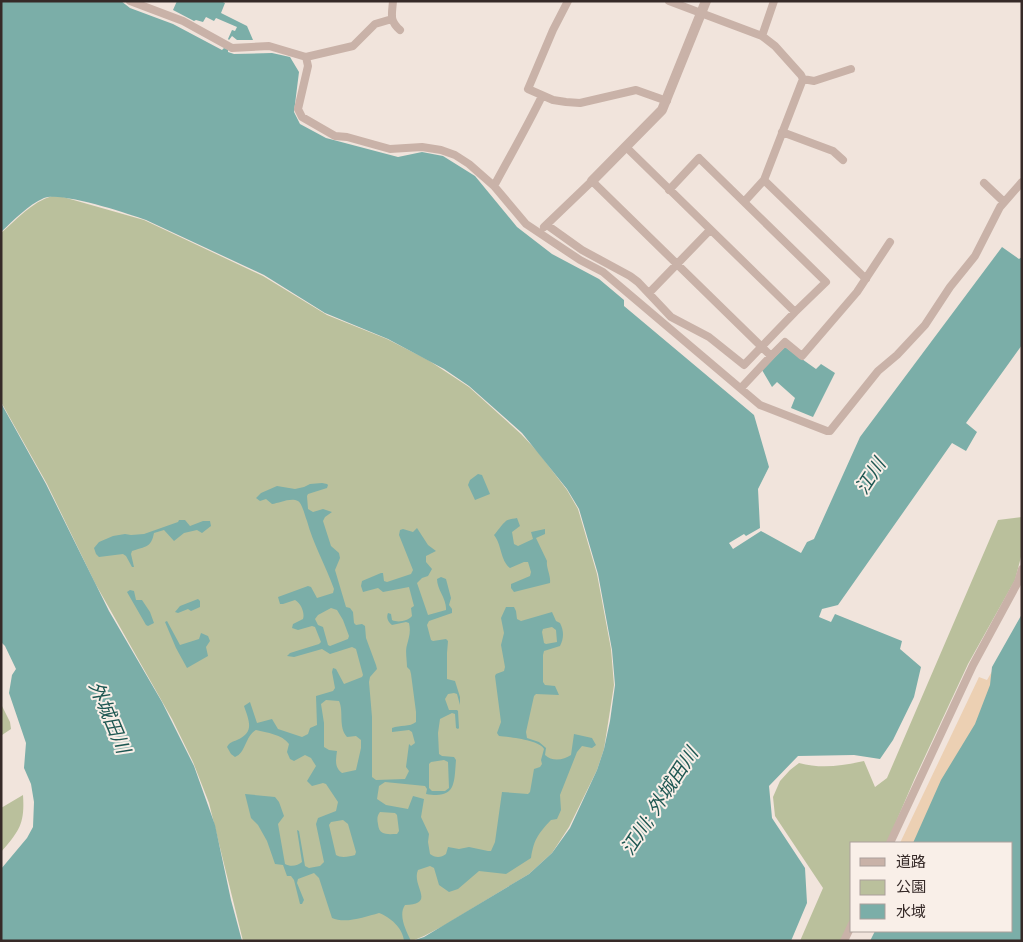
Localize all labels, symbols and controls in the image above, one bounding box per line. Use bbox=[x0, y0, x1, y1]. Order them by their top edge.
water label: 江川 bbox=[850, 452, 892, 499]
water label: 外城田川 bbox=[83, 677, 137, 759]
water label: 江川; 外城田川 bbox=[615, 741, 705, 860]
legend bbox=[850, 842, 1013, 932]
text: 道路 bbox=[896, 852, 926, 872]
text: 公園 bbox=[896, 877, 926, 897]
text: 水域 bbox=[896, 902, 926, 922]

